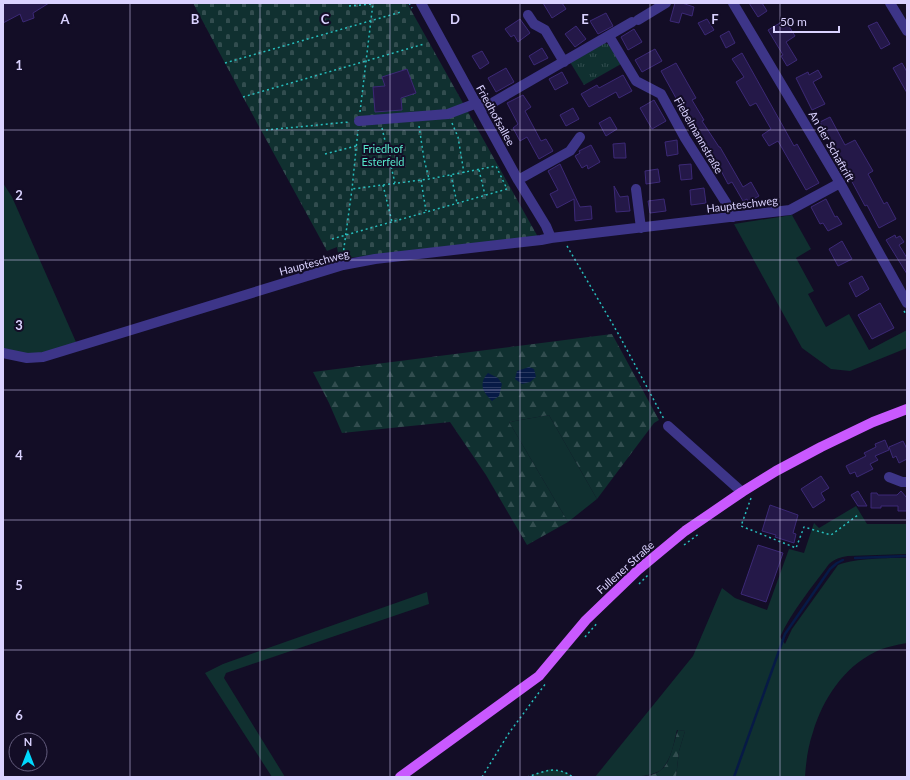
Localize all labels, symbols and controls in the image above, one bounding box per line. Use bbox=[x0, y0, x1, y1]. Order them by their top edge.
scale bar bbox=[774, 8, 839, 34]
text: A bbox=[59, 11, 70, 27]
text: B bbox=[191, 11, 200, 27]
text: C bbox=[321, 11, 330, 27]
text: D bbox=[450, 11, 460, 27]
text: E bbox=[581, 11, 589, 27]
text: F bbox=[711, 11, 719, 27]
text: 50 m bbox=[780, 14, 807, 29]
text: 1 bbox=[15, 57, 23, 73]
street label: Friedhofsallee bbox=[474, 82, 518, 148]
street label: Fiebelmannstraße bbox=[672, 94, 726, 176]
street label: An der Schaftrift bbox=[807, 108, 858, 184]
park label: Friedhof Esterfeld bbox=[362, 142, 405, 168]
text: 2 bbox=[15, 187, 23, 203]
street label: Haupteschweg bbox=[706, 193, 779, 215]
street label: Haupteschweg bbox=[278, 246, 351, 278]
text: 3 bbox=[15, 317, 23, 333]
text: 4 bbox=[15, 447, 23, 463]
street label: Fullener Straße bbox=[594, 538, 657, 596]
text: 5 bbox=[15, 577, 23, 593]
text: 6 bbox=[15, 707, 23, 723]
north arrow bbox=[8, 732, 48, 772]
text: N bbox=[24, 735, 32, 748]

